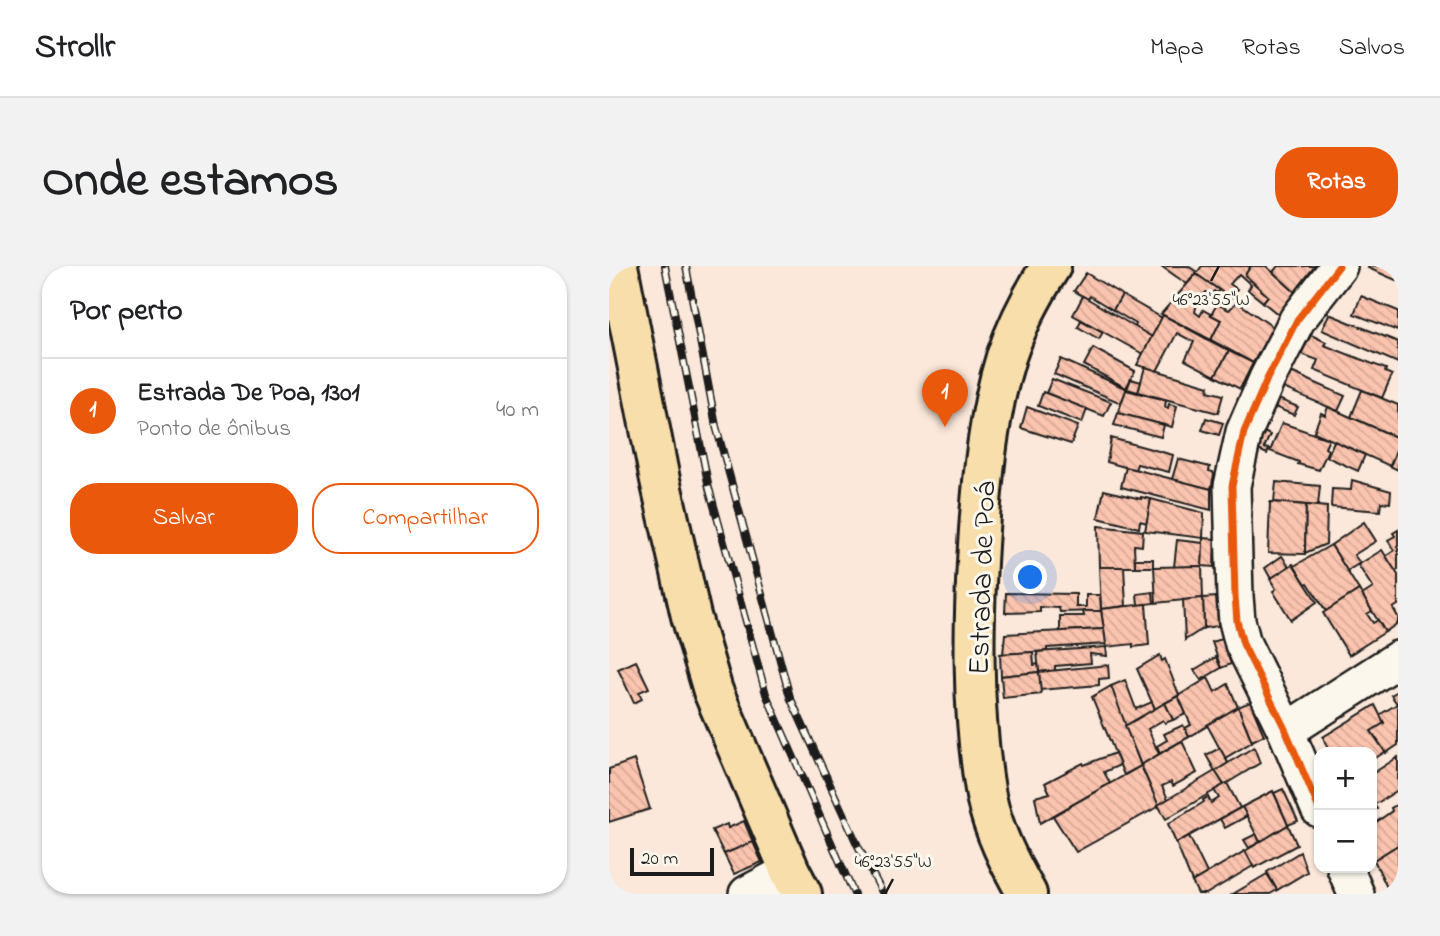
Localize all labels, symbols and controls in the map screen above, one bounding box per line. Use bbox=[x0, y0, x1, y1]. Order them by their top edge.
text: Strollr bbox=[35, 24, 115, 72]
text: Mapa bbox=[1150, 31, 1204, 66]
text: Rotas bbox=[1242, 31, 1301, 66]
text: Salvos bbox=[1339, 31, 1405, 66]
text: Onde estamos bbox=[42, 146, 338, 218]
button: Rotas bbox=[1275, 147, 1398, 218]
text: 46°23'55"W bbox=[1172, 288, 1250, 314]
text: Por perto bbox=[70, 290, 183, 334]
pin: 1 bbox=[922, 369, 968, 427]
text: Estrada De Poa, 1301 bbox=[137, 375, 360, 413]
text: 1 bbox=[89, 394, 97, 427]
text: 40 m bbox=[496, 394, 539, 427]
text: Ponto de ônibus bbox=[137, 413, 291, 446]
street label: Estrada de Poá bbox=[959, 481, 1009, 676]
button: Salvar bbox=[70, 483, 298, 554]
button: Compartilhar bbox=[312, 483, 539, 554]
your location bbox=[1013, 560, 1047, 594]
map controls bbox=[1314, 747, 1377, 873]
button: + bbox=[1314, 747, 1377, 810]
button: − bbox=[1314, 810, 1377, 873]
scale bar bbox=[630, 845, 714, 877]
text: 20 m bbox=[641, 846, 678, 873]
text: 46°23'55"W bbox=[854, 850, 932, 876]

